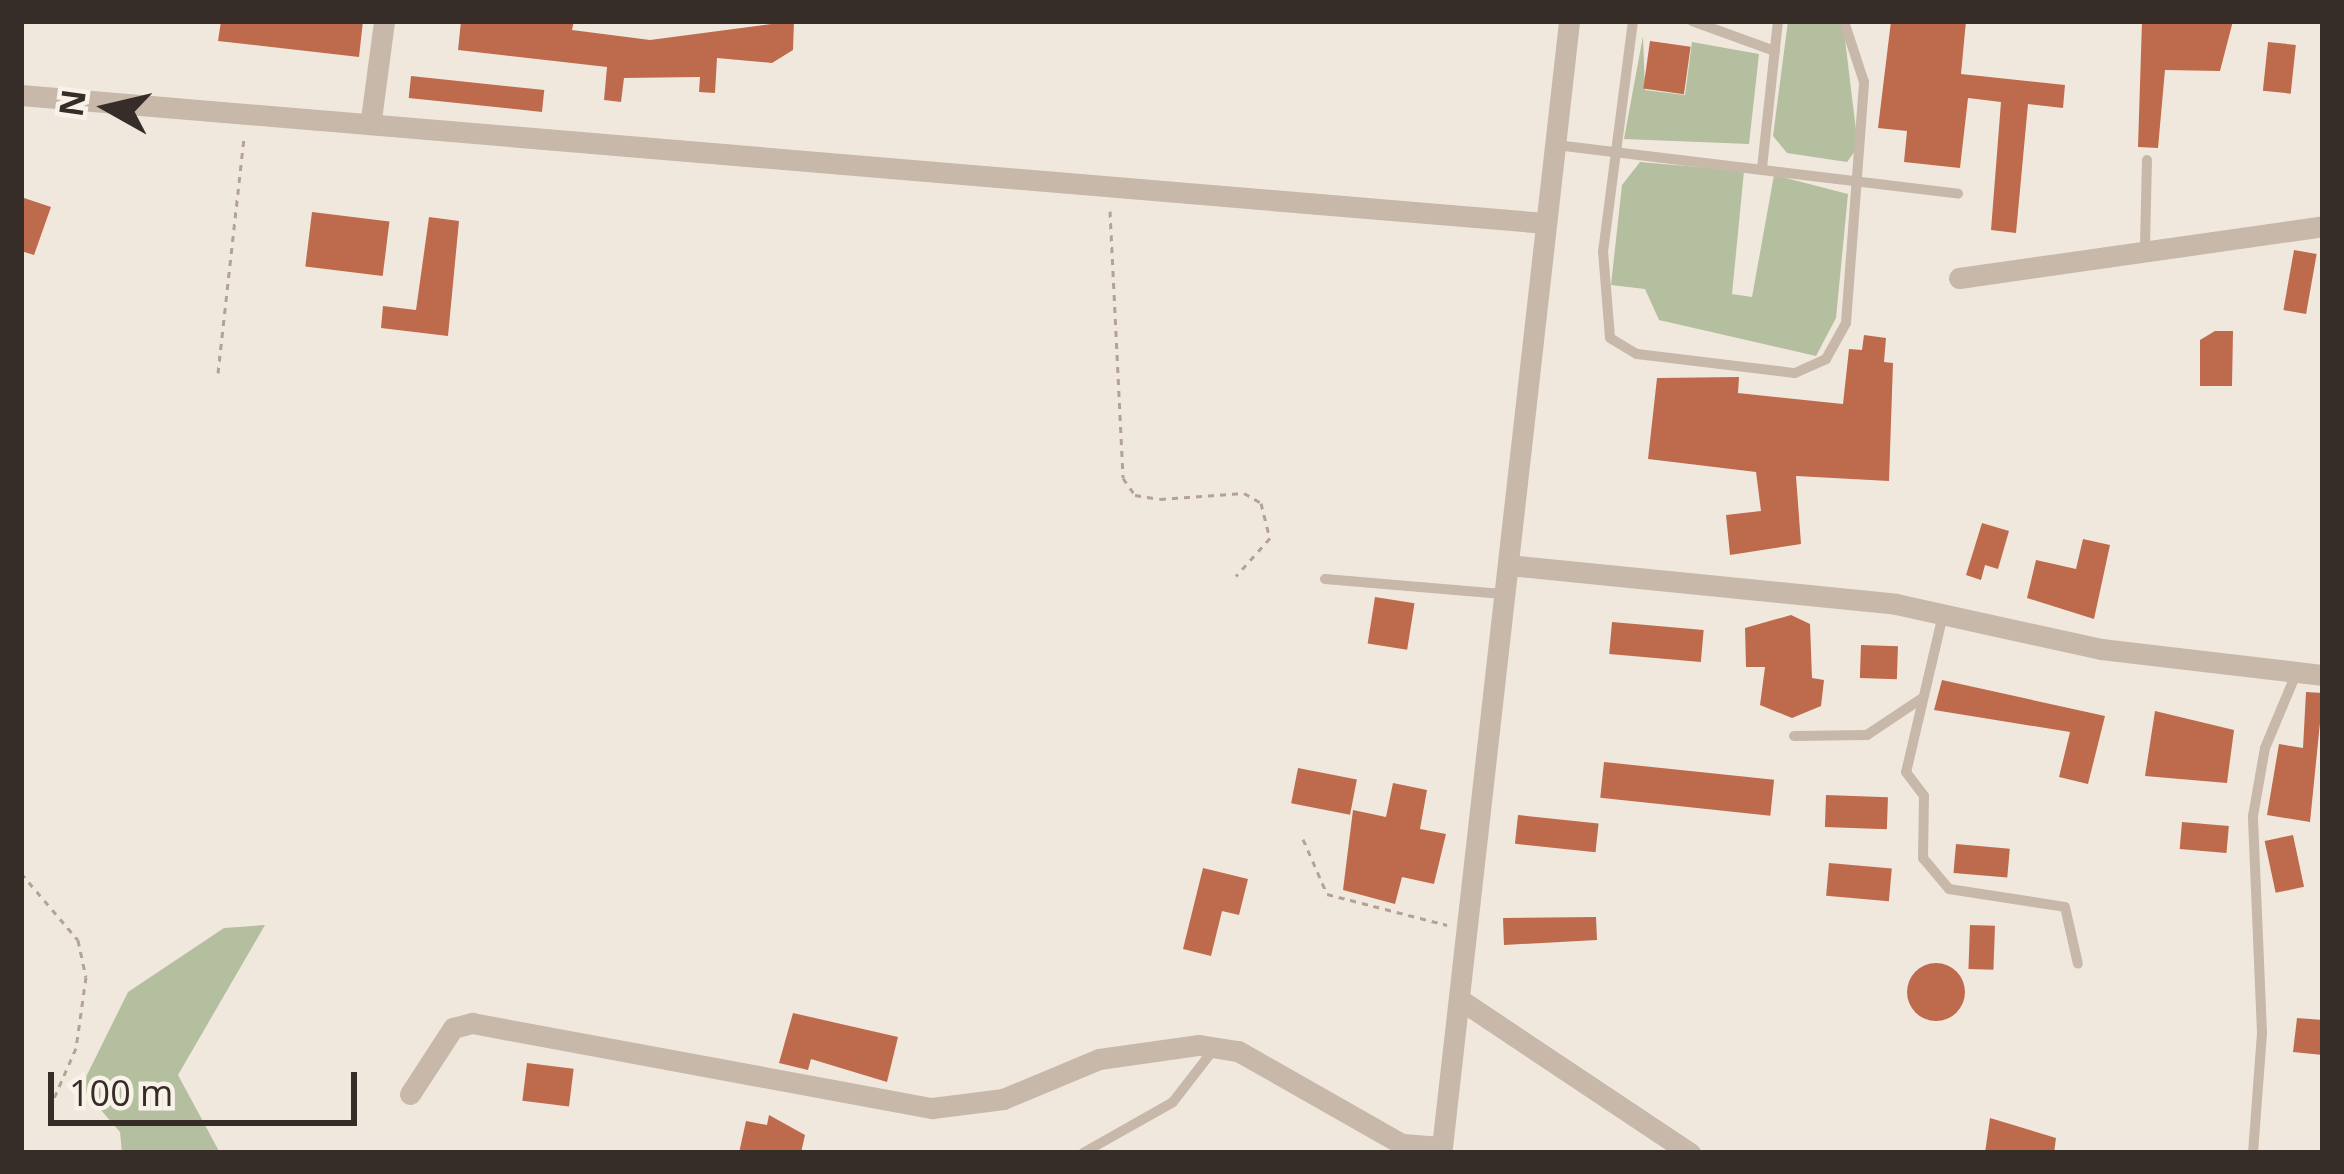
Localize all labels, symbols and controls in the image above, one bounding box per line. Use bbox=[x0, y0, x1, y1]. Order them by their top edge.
north arrow bbox=[48, 48, 168, 168]
text: N bbox=[48, 86, 96, 119]
scale bar bbox=[54, 1048, 363, 1122]
text: 100 m bbox=[69, 1068, 173, 1117]

